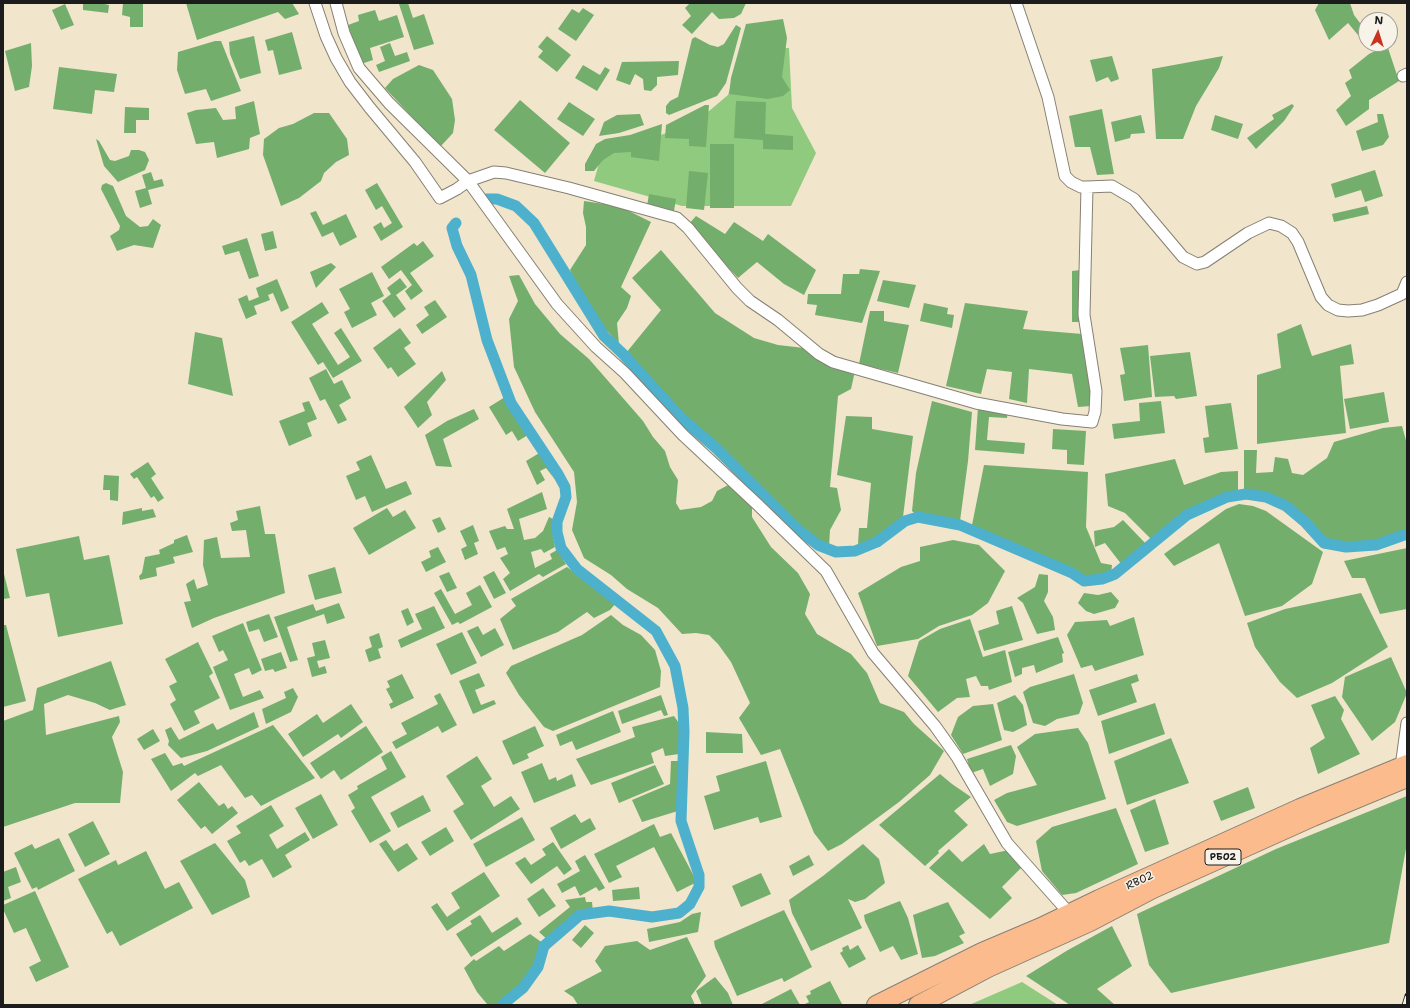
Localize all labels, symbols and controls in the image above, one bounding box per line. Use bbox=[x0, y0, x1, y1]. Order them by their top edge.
north arrow bbox=[1358, 12, 1398, 52]
text: N bbox=[1374, 13, 1384, 28]
road number: РБ02 bbox=[1205, 849, 1241, 865]
street label: RB02 bbox=[1124, 869, 1156, 893]

